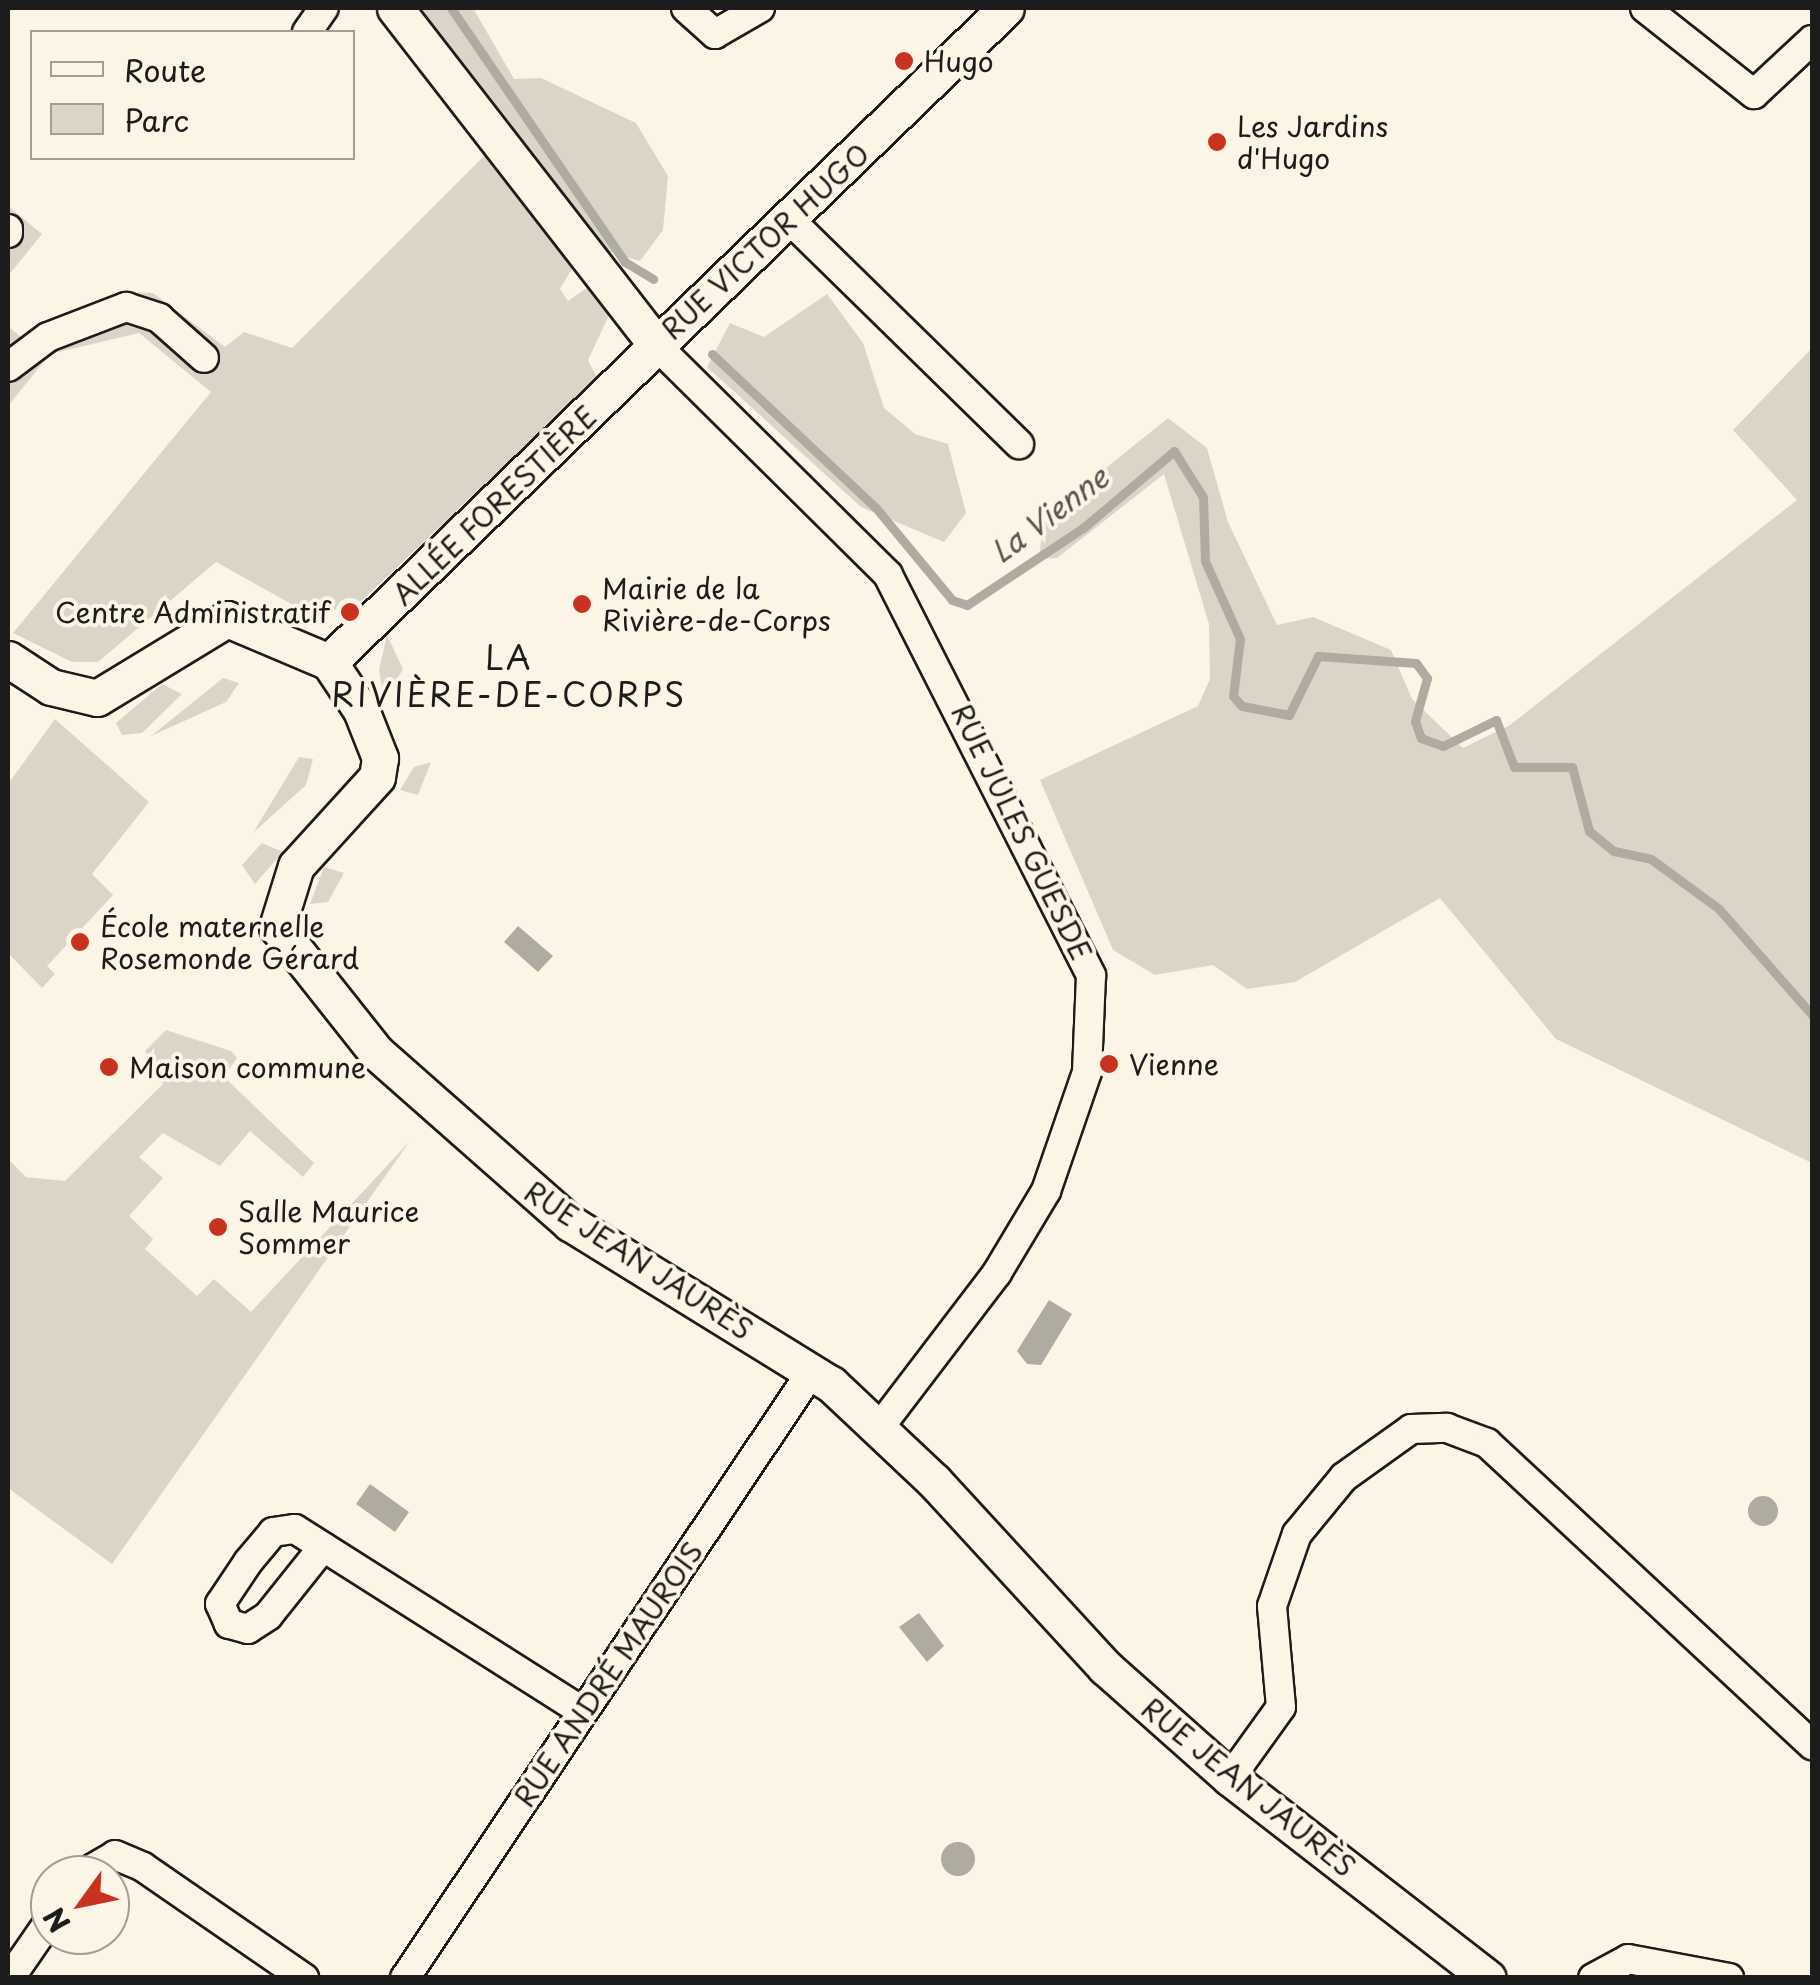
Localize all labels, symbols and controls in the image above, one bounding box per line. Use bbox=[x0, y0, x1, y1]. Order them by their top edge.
legend bbox=[30, 30, 355, 160]
place label: Hugo bbox=[924, 44, 994, 78]
text: Route bbox=[124, 47, 206, 92]
marker: Hugo bbox=[893, 50, 915, 72]
text: Parc bbox=[124, 97, 189, 142]
place label: Les Jardins d'Hugo bbox=[1237, 109, 1390, 175]
marker: Les Jardins d'Hugo bbox=[1206, 131, 1228, 153]
street label: RUE VICTOR HUGO bbox=[652, 134, 878, 348]
street label: ALLÉE FORESTIÈRE bbox=[383, 397, 605, 613]
water label: La Vienne bbox=[982, 457, 1116, 571]
place label: Mairie de la Rivière-de-Corps bbox=[602, 571, 831, 637]
marker: Mairie de la Rivière-de-Corps bbox=[571, 593, 593, 615]
place label: Centre Administratif bbox=[50, 595, 330, 629]
marker: Centre Administratif bbox=[339, 601, 361, 623]
district label: LA RIVIÈRE-DE-CORPS bbox=[333, 639, 685, 714]
street label: RUE JULES GUESDE bbox=[944, 696, 1100, 968]
place label: École maternelle Rosemonde Gérard bbox=[100, 909, 358, 975]
marker: École maternelle Rosemonde Gérard bbox=[69, 931, 91, 953]
place label: Vienne bbox=[1129, 1047, 1219, 1081]
place label: Maison commune bbox=[129, 1050, 365, 1084]
marker: Vienne bbox=[1098, 1053, 1120, 1075]
marker: Maison commune bbox=[98, 1056, 120, 1078]
street label: RUE JEAN JAURÈS bbox=[518, 1173, 760, 1347]
place label: Salle Maurice Sommer bbox=[238, 1194, 421, 1260]
marker: Salle Maurice Sommer bbox=[207, 1216, 229, 1238]
street label: RUE ANDRÉ MAUROIS bbox=[505, 1532, 711, 1816]
street label: RUE JEAN JAURÈS bbox=[1135, 1690, 1363, 1884]
north arrow bbox=[30, 1855, 130, 1955]
text: N bbox=[32, 1900, 80, 1942]

